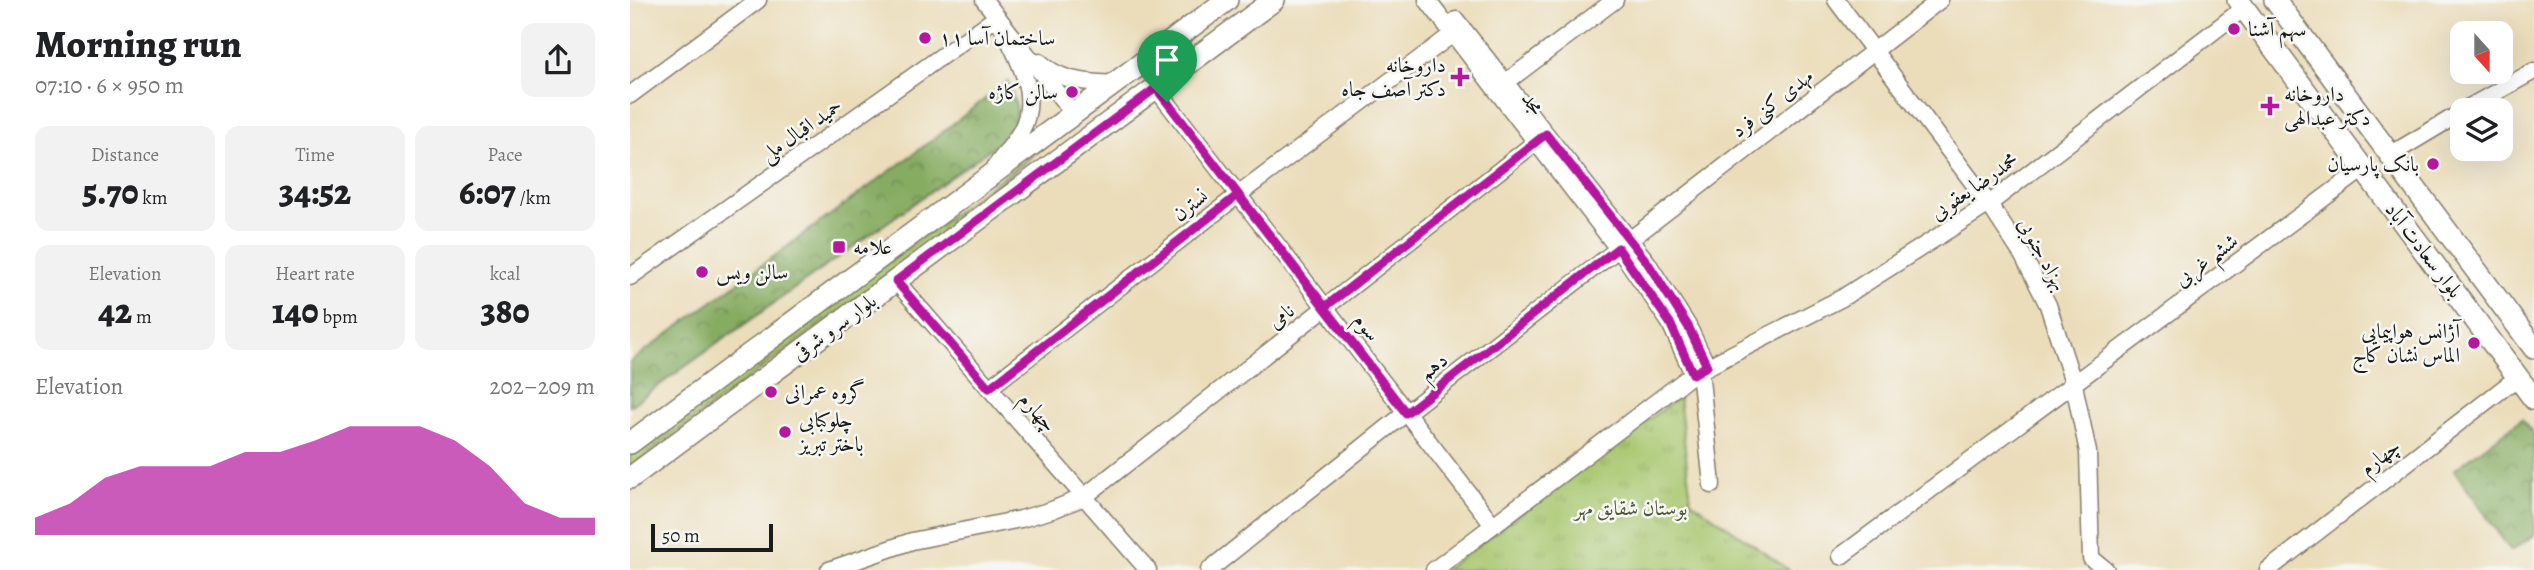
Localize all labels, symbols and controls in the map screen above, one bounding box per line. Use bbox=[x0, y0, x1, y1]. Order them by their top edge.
place label: سهم آشنا bbox=[2248, 15, 2306, 49]
text: Morning run bbox=[35, 18, 242, 70]
marker: سهم آشنا bbox=[2226, 21, 2242, 37]
north arrow bbox=[2450, 21, 2513, 84]
map controls bbox=[2450, 21, 2513, 161]
button: share bbox=[521, 23, 595, 97]
place label: ساختمان آسا ۱۱ bbox=[939, 24, 1055, 52]
marker: ساختمان آسا ۱۱ bbox=[917, 30, 933, 46]
pin bbox=[1137, 30, 1197, 102]
icon: arrive bbox=[1148, 41, 1186, 79]
place label: داروخانه دکتر آصف جاه bbox=[1341, 51, 1446, 103]
street label: مهدی کنی فرد bbox=[1725, 62, 1820, 145]
marker: داروخانه دکتر آصف جاه bbox=[1452, 69, 1468, 85]
text: 07:10 · 6 × 950 m bbox=[35, 70, 184, 101]
place label: سالن كاژه bbox=[988, 78, 1058, 106]
place label: داروخانه دکتر عبدالهی bbox=[2284, 80, 2371, 132]
marker: سالن كاژه bbox=[1064, 84, 1080, 100]
street label: مجد bbox=[1515, 86, 1551, 121]
street label: حمید اقبال ملی bbox=[754, 92, 849, 170]
marker: داروخانه دکتر عبدالهی bbox=[2262, 98, 2278, 114]
button: layers bbox=[2450, 98, 2513, 161]
text: Distance bbox=[91, 142, 159, 168]
text: Time bbox=[295, 142, 335, 168]
text: Pace bbox=[487, 142, 523, 168]
street label: محمدرضا یعقوبی bbox=[1925, 145, 2024, 227]
place label: بانک پارسیان bbox=[2327, 150, 2419, 179]
marker: بانک پارسیان bbox=[2425, 156, 2441, 172]
text: 5.70 bbox=[82, 168, 139, 216]
text: 34:52 bbox=[279, 168, 351, 216]
text: 6:07 bbox=[459, 168, 516, 216]
street label: نسترن bbox=[1166, 182, 1214, 228]
text: km bbox=[139, 185, 168, 211]
text: /km bbox=[516, 185, 551, 211]
street label: بلوار سعادت آباد bbox=[2379, 196, 2469, 304]
street label: بهزاد جنوبی bbox=[2011, 212, 2075, 296]
street label: ششم غربی bbox=[2168, 227, 2248, 299]
place label: علامه bbox=[853, 233, 892, 261]
marker: علامه bbox=[831, 239, 847, 255]
place label: سالن ویس bbox=[716, 258, 788, 286]
text: Elevation bbox=[89, 261, 161, 287]
text: Heart rate bbox=[275, 261, 355, 287]
text: kcal bbox=[490, 261, 520, 287]
marker: سالن ویس bbox=[694, 264, 710, 280]
text: 42 bbox=[98, 287, 132, 335]
text: 140 bbox=[272, 287, 319, 335]
text: 380 bbox=[480, 287, 530, 335]
street label: بلوار سرو شرقی bbox=[786, 287, 882, 367]
street label: نامی bbox=[1262, 297, 1300, 335]
text: m bbox=[132, 304, 152, 330]
text: bpm bbox=[319, 304, 358, 330]
street label: سوم bbox=[1344, 307, 1387, 349]
place label: آژانس هواپیمایی الماس نشان کاج bbox=[2352, 317, 2462, 374]
marker: آژانس هواپیمایی الماس نشان کاج bbox=[2466, 335, 2482, 351]
street label: دهم bbox=[1413, 346, 1457, 391]
text: Elevation bbox=[35, 371, 123, 402]
text: 202–209 m bbox=[490, 371, 595, 402]
place label: گروه عمرانی bbox=[785, 378, 865, 406]
marker: گروه عمرانی bbox=[763, 384, 779, 400]
street label: چهارم bbox=[1010, 386, 1063, 441]
place label: چلوکبابی باختر تبریز bbox=[797, 406, 863, 458]
marker: چلوکبابی باختر تبریز bbox=[777, 424, 793, 440]
street label: چهارم bbox=[2354, 432, 2409, 485]
park label: بوستان شقایق مهر bbox=[1572, 494, 1688, 522]
scale bar bbox=[651, 521, 774, 553]
text: 50 m bbox=[662, 523, 700, 549]

